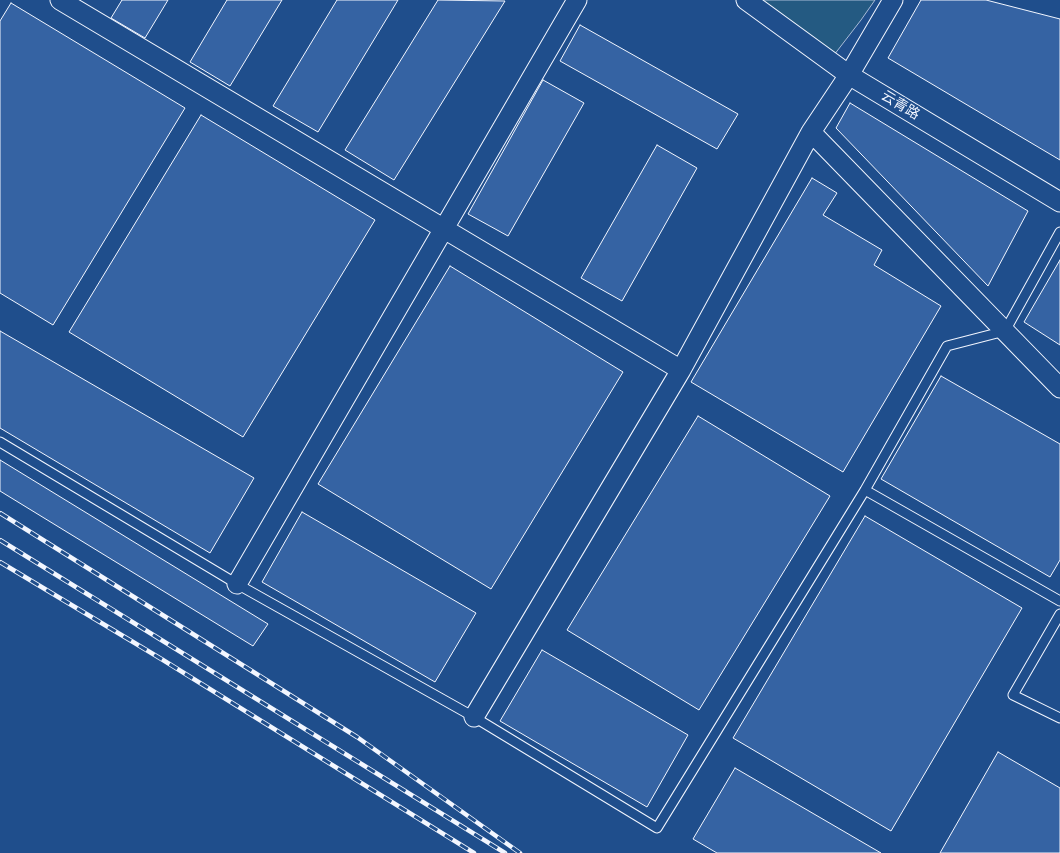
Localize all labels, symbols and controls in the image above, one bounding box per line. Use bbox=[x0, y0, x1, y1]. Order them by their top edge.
street label: 云青路 bbox=[878, 88, 922, 124]

